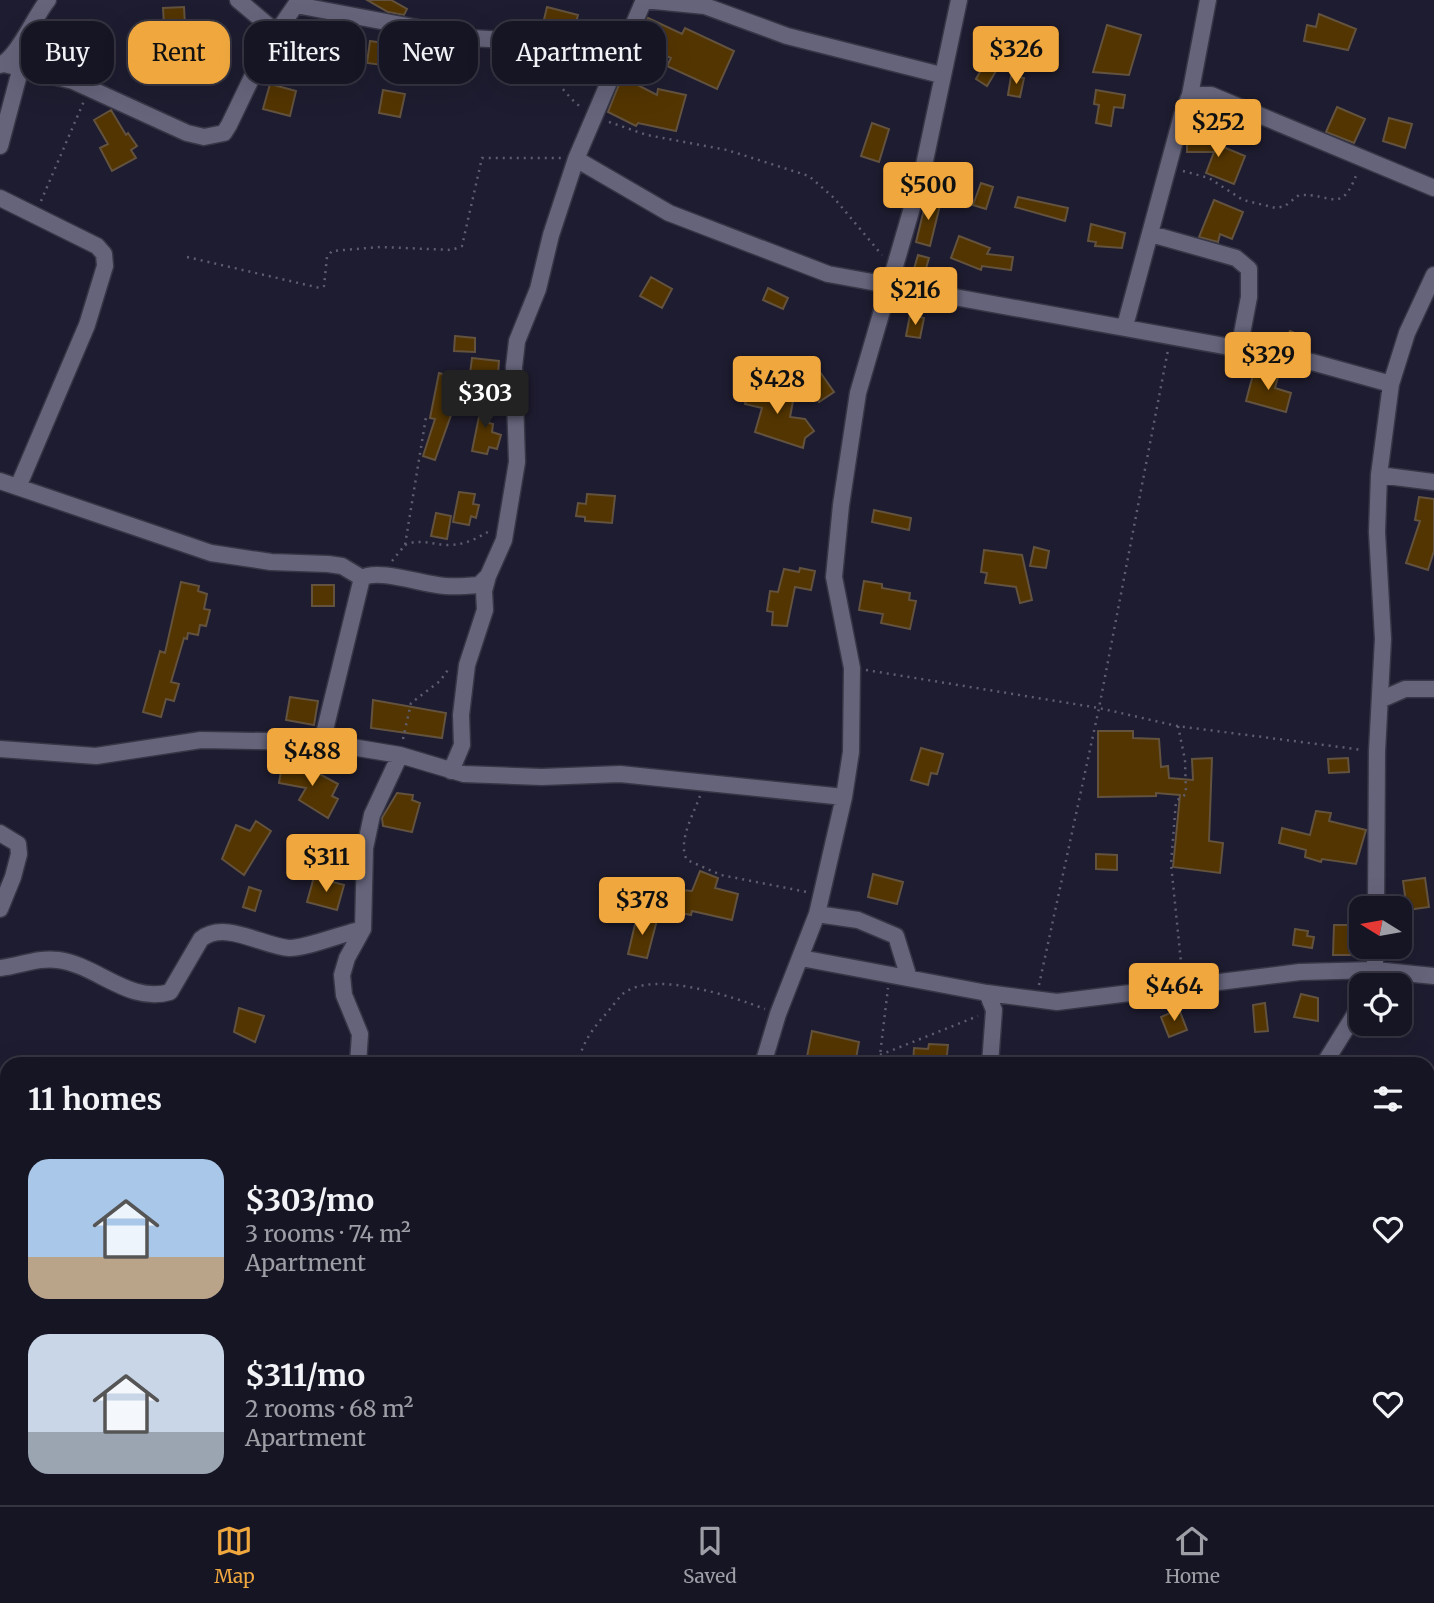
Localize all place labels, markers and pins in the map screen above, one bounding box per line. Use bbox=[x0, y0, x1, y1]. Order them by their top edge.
pin: $326 bbox=[975, 27, 1057, 86]
pin: $252 bbox=[1177, 100, 1259, 159]
pin: $500 bbox=[887, 162, 969, 222]
pin: $216 bbox=[874, 268, 956, 327]
pin: $329 bbox=[1227, 332, 1309, 392]
pin: $428 bbox=[736, 356, 818, 416]
pin: $303 bbox=[444, 370, 526, 430]
pin: $488 bbox=[271, 728, 353, 788]
pin: $311 bbox=[285, 834, 367, 894]
pin: $378 bbox=[601, 878, 683, 937]
pin: $464 bbox=[1133, 964, 1215, 1023]

